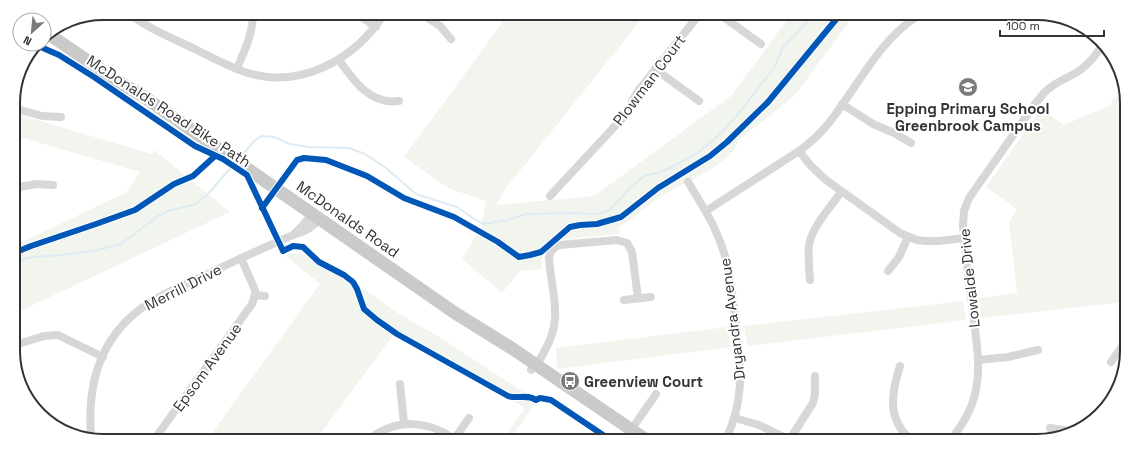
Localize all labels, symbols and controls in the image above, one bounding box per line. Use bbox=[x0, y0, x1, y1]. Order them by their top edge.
north arrow bbox=[12, 12, 52, 52]
scale bar bbox=[1000, 12, 1104, 38]
text: 100 m bbox=[1006, 18, 1040, 34]
street label: Plowman Court bbox=[609, 31, 689, 129]
text: N bbox=[21, 33, 34, 49]
street label: McDonalds Road Bike Path bbox=[83, 51, 255, 171]
school or university icon: Epping Primary School Greenbrook Campus bbox=[957, 76, 979, 98]
place label: Epping Primary School Greenbrook Campus bbox=[887, 99, 1050, 135]
street label: McDonalds Road bbox=[293, 177, 403, 261]
street label: Lowalde Drive bbox=[954, 227, 984, 329]
street label: Dryandra Avenue bbox=[715, 257, 749, 381]
street label: Merrill Drive bbox=[141, 259, 225, 315]
street label: Epsom Avenue bbox=[169, 319, 246, 415]
bus stop icon: Greenview Court bbox=[559, 370, 581, 392]
place label: Greenview Court bbox=[584, 372, 703, 391]

